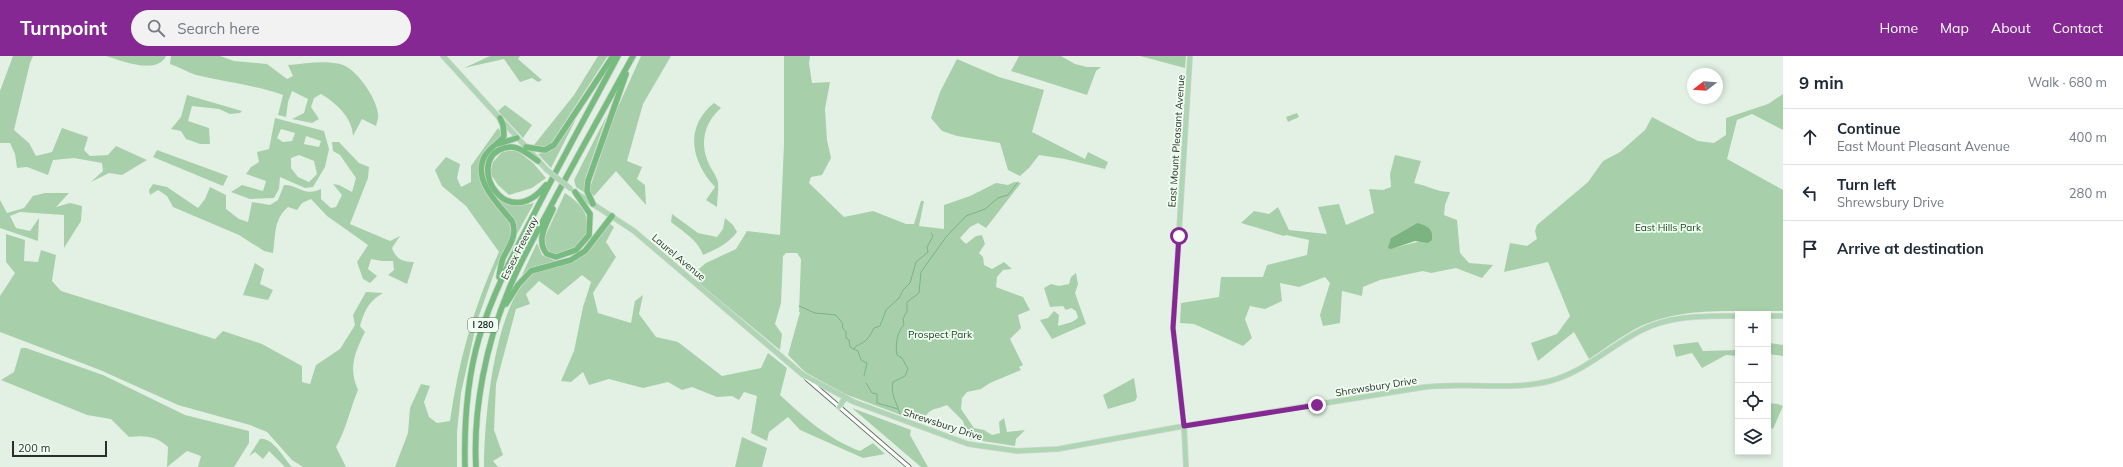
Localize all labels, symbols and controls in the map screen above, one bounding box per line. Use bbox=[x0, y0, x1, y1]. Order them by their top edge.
search box bbox=[131, 10, 411, 46]
text: Turnpoint bbox=[20, 16, 107, 40]
icon: search bbox=[145, 17, 167, 39]
text: Search here bbox=[177, 19, 260, 38]
text: Home bbox=[1879, 19, 1918, 37]
text: Map bbox=[1940, 19, 1969, 37]
text: About bbox=[1991, 19, 2031, 37]
text: Contact bbox=[2053, 19, 2103, 37]
north arrow bbox=[1687, 68, 1723, 104]
text: 9 min bbox=[1799, 72, 1844, 93]
street label: East Mount Pleasant Avenue bbox=[1165, 74, 1188, 208]
text: Walk · 680 m bbox=[2028, 74, 2107, 90]
text: Continue bbox=[1837, 119, 1900, 138]
icon: ahead bbox=[1799, 126, 1821, 148]
text: 400 m bbox=[2069, 129, 2107, 145]
text: East Mount Pleasant Avenue bbox=[1837, 138, 2010, 154]
text: Turn left bbox=[1837, 175, 1896, 194]
icon: left bbox=[1799, 182, 1821, 204]
text: 280 m bbox=[2069, 185, 2107, 201]
text: Shrewsbury Drive bbox=[1837, 194, 1944, 210]
street label: Essex Freeway bbox=[498, 214, 541, 282]
park label: East Hills Park bbox=[1635, 221, 1702, 234]
route start bbox=[1170, 227, 1188, 245]
street label: Laurel Avenue bbox=[649, 231, 708, 284]
icon: arrive bbox=[1799, 238, 1821, 260]
text: Arrive at destination bbox=[1837, 239, 1984, 258]
map controls bbox=[1735, 311, 1771, 455]
button: + bbox=[1735, 311, 1771, 347]
road number: I 280 bbox=[468, 318, 498, 332]
park label: Prospect Park bbox=[908, 328, 973, 341]
button: − bbox=[1735, 347, 1771, 383]
street label: Shrewsbury Drive bbox=[1334, 374, 1418, 399]
button: locate bbox=[1735, 383, 1771, 419]
route end bbox=[1308, 396, 1326, 414]
street label: Shrewsbury Drive bbox=[902, 406, 984, 443]
button: layers bbox=[1735, 419, 1771, 455]
scale bar bbox=[12, 439, 107, 458]
text: 200 m bbox=[18, 441, 50, 455]

